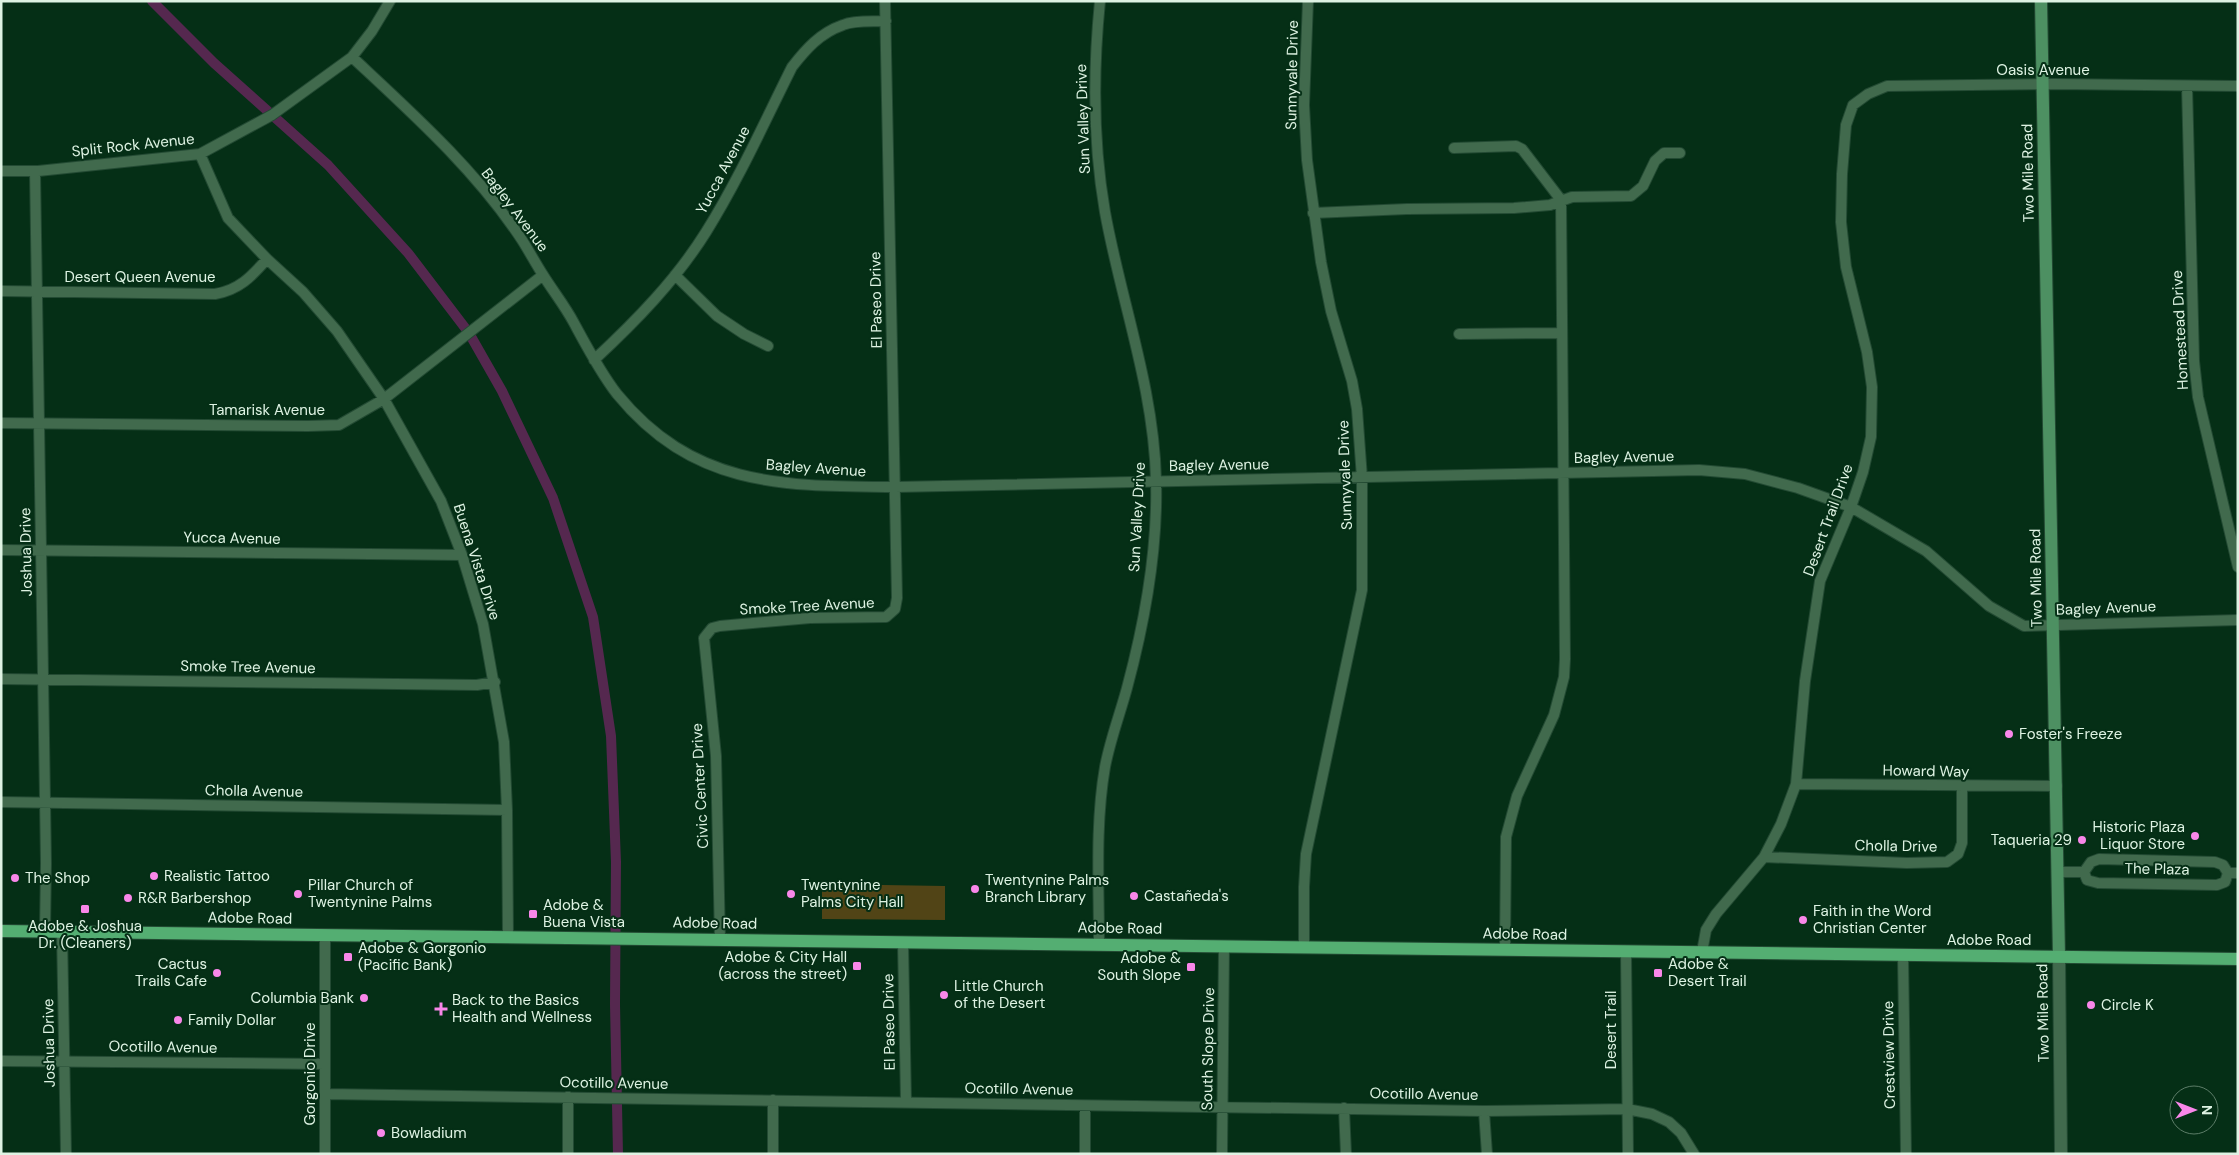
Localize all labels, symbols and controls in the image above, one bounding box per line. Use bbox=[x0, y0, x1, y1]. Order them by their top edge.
street label: Sunnyvale Drive bbox=[1281, 20, 1303, 130]
street label: Oasis Avenue bbox=[1996, 60, 2090, 80]
street label: Sun Valley Drive bbox=[1071, 64, 1095, 174]
street label: Yucca Avenue bbox=[691, 122, 755, 218]
street label: Two Mile Road bbox=[2017, 124, 2039, 222]
street label: Split Rock Avenue bbox=[71, 129, 195, 161]
street label: Bagley Avenue bbox=[477, 164, 553, 256]
street label: El Paseo Drive bbox=[865, 251, 887, 349]
street label: Desert Queen Avenue bbox=[64, 267, 216, 287]
street label: Homestead Drive bbox=[2167, 270, 2193, 390]
street label: Tamarisk Avenue bbox=[209, 400, 325, 420]
street label: Sunnyvale Drive bbox=[1333, 420, 1357, 530]
street label: Bagley Avenue bbox=[1574, 446, 1674, 468]
street label: Bagley Avenue bbox=[1169, 454, 1269, 476]
street label: Bagley Avenue bbox=[765, 455, 867, 481]
street label: Desert Trail Drive bbox=[1798, 461, 1858, 579]
street label: Sun Valley Drive bbox=[1124, 462, 1150, 572]
street label: Buena Vista Drive bbox=[449, 501, 505, 623]
street label: Joshua Drive bbox=[15, 507, 37, 597]
street label: Yucca Avenue bbox=[183, 527, 281, 549]
street label: Two Mile Road bbox=[2025, 529, 2047, 627]
street label: Smoke Tree Avenue bbox=[739, 592, 875, 620]
street label: Bagley Avenue bbox=[2055, 596, 2157, 620]
street label: Smoke Tree Avenue bbox=[180, 656, 316, 678]
street label: Civic Center Drive bbox=[687, 723, 713, 849]
place label: Foster's Freeze bbox=[2019, 724, 2122, 744]
marker: Foster's Freeze bbox=[2003, 728, 2015, 740]
street label: Howard Way bbox=[1882, 760, 1970, 782]
street label: Cholla Avenue bbox=[205, 780, 303, 802]
place label: Historic Plaza Liquor Store bbox=[2092, 817, 2185, 854]
place label: Taqueria 29 bbox=[1991, 830, 2072, 850]
marker: Historic Plaza Liquor Store bbox=[2189, 830, 2201, 842]
marker: Taqueria 29 bbox=[2076, 834, 2088, 846]
street label: Cholla Drive bbox=[1855, 835, 1937, 857]
street label: The Plaza bbox=[2124, 858, 2190, 880]
place label: Realistic Tattoo bbox=[164, 866, 270, 886]
place label: The Shop bbox=[25, 868, 90, 888]
marker: Realistic Tattoo bbox=[148, 870, 160, 882]
place label: Twentynine Palms Branch Library bbox=[985, 870, 1109, 907]
marker: The Shop bbox=[9, 872, 21, 884]
place label: Pillar Church of Twentynine Palms bbox=[308, 875, 432, 912]
place label: Twentynine Palms City Hall bbox=[801, 875, 903, 912]
marker: Twentynine Palms Branch Library bbox=[969, 883, 981, 895]
place label: Castañeda's bbox=[1144, 886, 1229, 906]
place label: R&R Barbershop bbox=[138, 888, 251, 908]
marker: Pillar Church of Twentynine Palms bbox=[292, 888, 304, 900]
marker: Twentynine Palms City Hall bbox=[785, 888, 797, 900]
marker: Castañeda's bbox=[1128, 890, 1140, 902]
marker: R&R Barbershop bbox=[122, 892, 134, 904]
place label: Adobe & Buena Vista bbox=[543, 895, 625, 932]
place label: Faith in the Word Christian Center bbox=[1813, 901, 1931, 938]
marker: Adobe & Joshua Dr. (Cleaners) bbox=[79, 903, 91, 915]
street label: Adobe Road bbox=[207, 907, 293, 929]
marker: Adobe & Buena Vista bbox=[527, 908, 539, 920]
street label: Adobe Road bbox=[672, 912, 758, 934]
marker: Faith in the Word Christian Center bbox=[1797, 914, 1809, 926]
place label: Adobe & Joshua Dr. (Cleaners) bbox=[28, 916, 142, 953]
street label: Adobe Road bbox=[1077, 917, 1163, 939]
street label: Adobe Road bbox=[1482, 923, 1568, 945]
street label: Adobe Road bbox=[1947, 930, 2031, 950]
place label: Adobe & Gorgonio (Pacific Bank) bbox=[358, 938, 487, 975]
place label: Adobe & City Hall (across the street) bbox=[718, 947, 847, 984]
place label: Adobe & South Slope bbox=[1097, 948, 1181, 985]
marker: Adobe & Gorgonio (Pacific Bank) bbox=[342, 951, 354, 963]
place label: Cactus Trails Cafe bbox=[135, 954, 207, 991]
place label: Adobe & Desert Trail bbox=[1668, 954, 1747, 991]
marker: Adobe & City Hall (across the street) bbox=[851, 960, 863, 972]
marker: Adobe & South Slope bbox=[1185, 961, 1197, 973]
street label: Two Mile Road bbox=[2032, 964, 2054, 1062]
marker: Cactus Trails Cafe bbox=[211, 967, 223, 979]
marker: Adobe & Desert Trail bbox=[1652, 967, 1664, 979]
street label: El Paseo Drive bbox=[878, 973, 900, 1071]
place label: Little Church of the Desert bbox=[954, 976, 1045, 1013]
street label: South Slope Drive bbox=[1197, 987, 1219, 1111]
place label: Columbia Bank bbox=[251, 988, 354, 1008]
marker: Little Church of the Desert bbox=[938, 989, 950, 1001]
place label: Back to the Basics Health and Wellness bbox=[452, 990, 592, 1027]
street label: Desert Trail bbox=[1601, 991, 1621, 1069]
marker: Columbia Bank bbox=[358, 992, 370, 1004]
place label: Circle K bbox=[2101, 995, 2154, 1015]
street label: Joshua Drive bbox=[38, 998, 60, 1088]
marker: Circle K bbox=[2085, 999, 2097, 1011]
street label: Crestview Drive bbox=[1878, 1001, 1900, 1109]
marker: Back to the Basics Health and Wellness bbox=[434, 1002, 448, 1016]
place label: Family Dollar bbox=[188, 1010, 276, 1030]
marker: Family Dollar bbox=[172, 1014, 184, 1026]
street label: Gorgonio Drive bbox=[300, 1022, 320, 1126]
street label: Ocotillo Avenue bbox=[108, 1036, 218, 1058]
street label: Ocotillo Avenue bbox=[559, 1072, 669, 1094]
street label: Ocotillo Avenue bbox=[964, 1078, 1074, 1100]
street label: Ocotillo Avenue bbox=[1369, 1083, 1479, 1105]
north arrow bbox=[2169, 1085, 2219, 1135]
text: N bbox=[2198, 1105, 2216, 1115]
place label: Bowladium bbox=[391, 1123, 467, 1143]
marker: Bowladium bbox=[375, 1127, 387, 1139]

